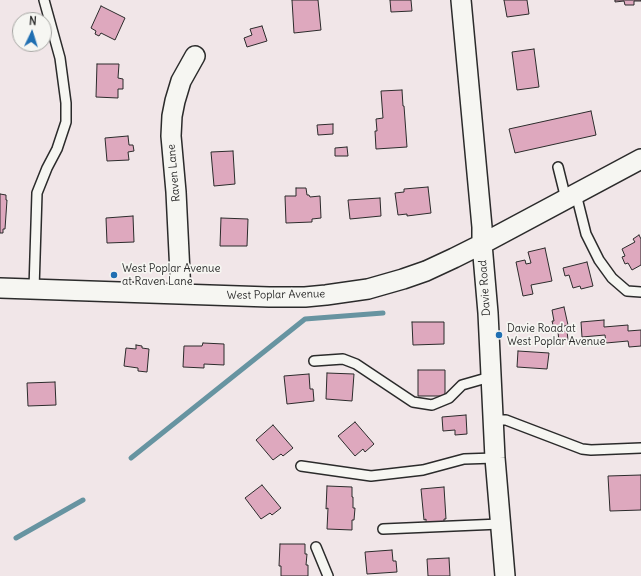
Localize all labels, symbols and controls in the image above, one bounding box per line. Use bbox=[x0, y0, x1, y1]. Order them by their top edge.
north arrow bbox=[12, 12, 52, 52]
text: N bbox=[28, 14, 37, 28]
street label: Raven Lane bbox=[165, 144, 183, 202]
street label: Davie Road bbox=[476, 259, 494, 317]
place label: West Poplar Avenue at Raven Lane bbox=[122, 262, 220, 288]
marker: West Poplar Avenue at Raven Lane bbox=[109, 270, 119, 280]
street label: West Poplar Avenue bbox=[227, 288, 325, 302]
place label: Davie Road at West Poplar Avenue bbox=[507, 322, 605, 348]
marker: Davie Road at West Poplar Avenue bbox=[494, 330, 504, 340]

